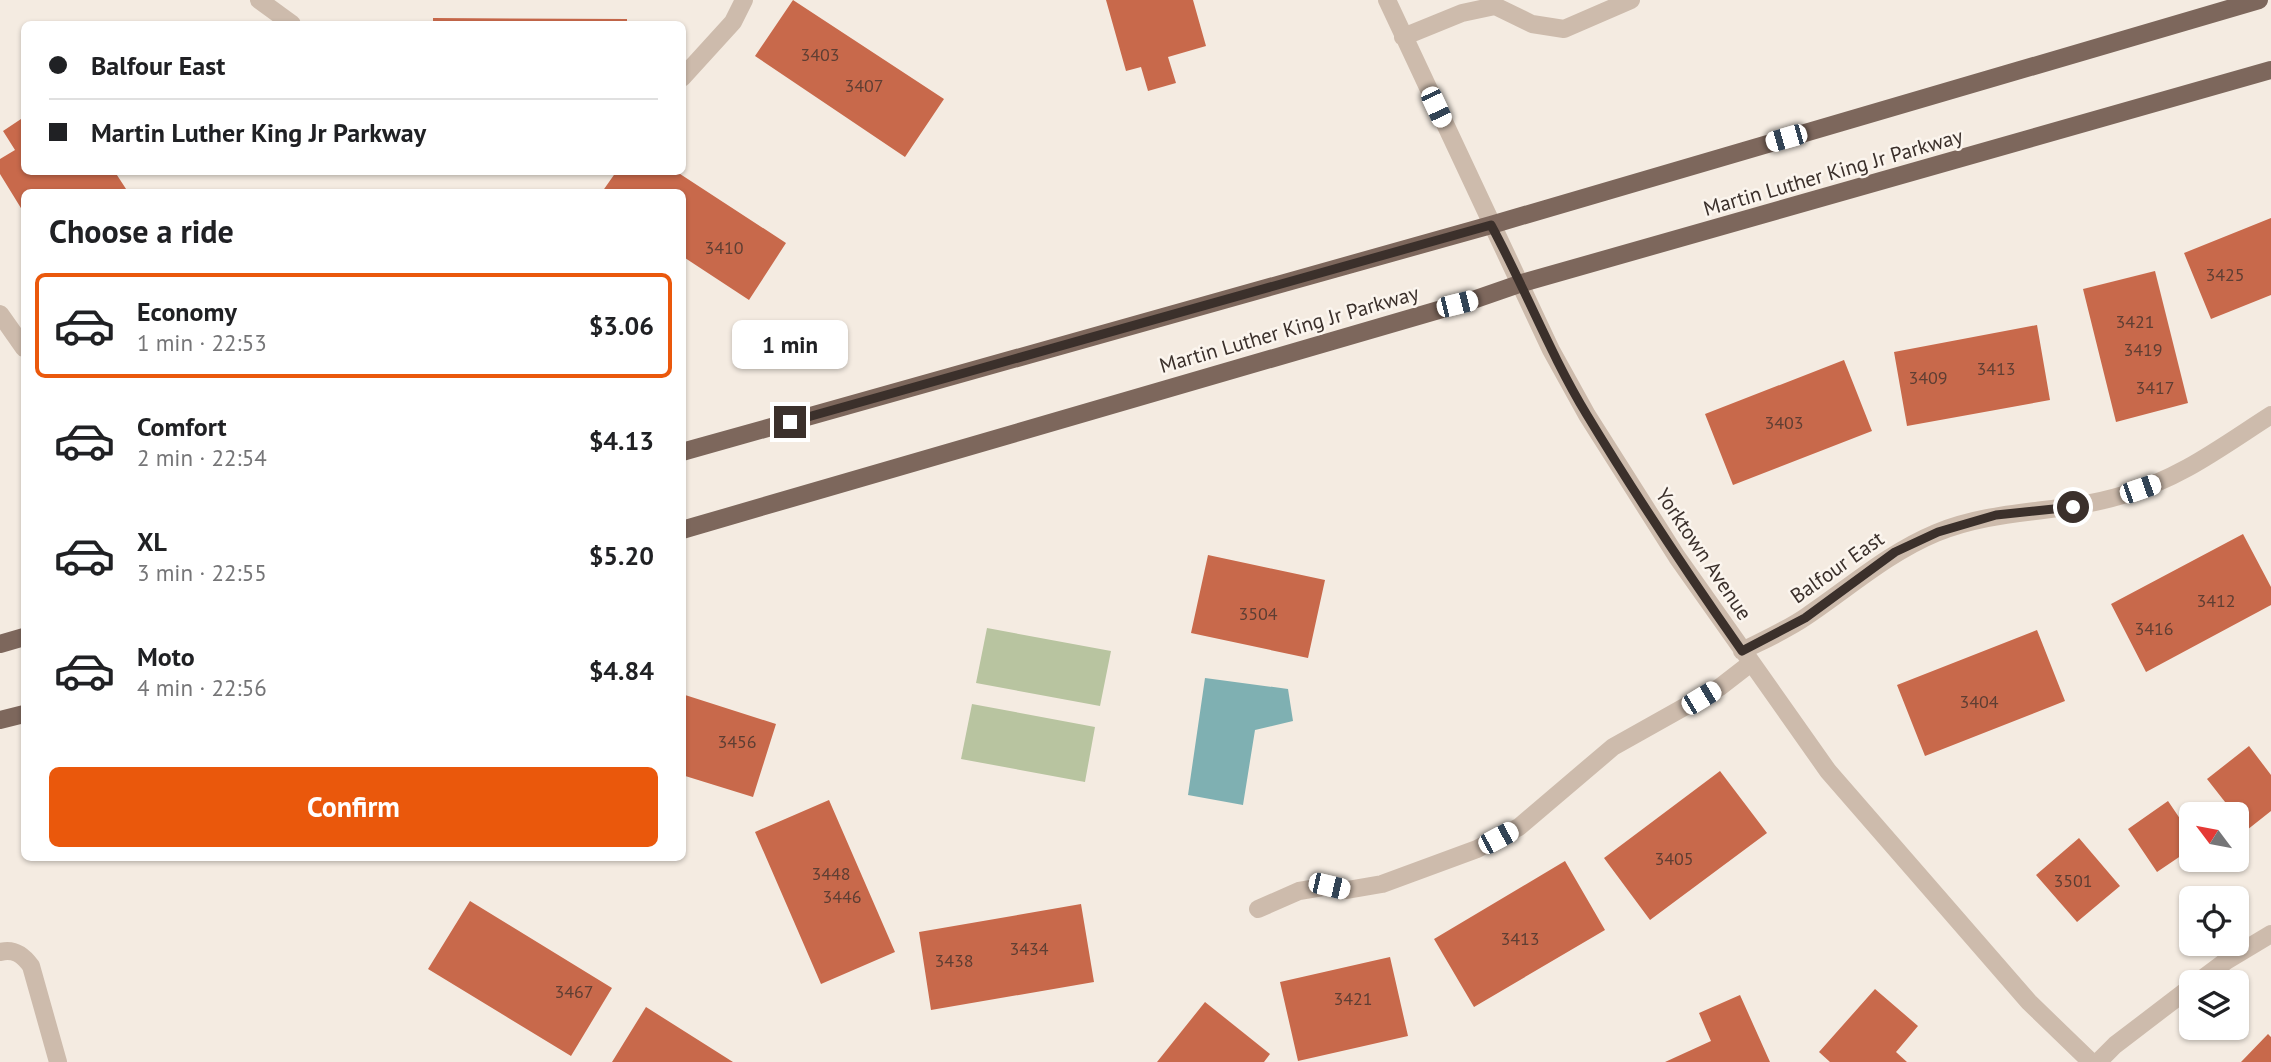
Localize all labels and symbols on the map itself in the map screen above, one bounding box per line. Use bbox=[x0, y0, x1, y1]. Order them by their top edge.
house number: 3403 bbox=[800, 43, 840, 66]
house number: 3407 bbox=[844, 74, 884, 97]
car bbox=[1418, 84, 1455, 130]
street label: Martin Luther King Jr Parkway bbox=[1700, 122, 1966, 222]
car bbox=[1763, 122, 1810, 154]
house number: 3410 bbox=[704, 236, 744, 259]
house number: 3425 bbox=[2205, 263, 2245, 286]
street label: Martin Luther King Jr Parkway bbox=[1156, 279, 1422, 379]
car bbox=[1435, 289, 1480, 319]
house number: 3421 bbox=[2115, 310, 2155, 333]
callout: 1 min bbox=[732, 320, 848, 370]
house number: 3419 bbox=[2123, 338, 2163, 361]
house number: 3413 bbox=[1976, 357, 2016, 380]
house number: 3409 bbox=[1908, 366, 1948, 389]
house number: 3417 bbox=[2135, 376, 2175, 399]
route end bbox=[774, 406, 806, 438]
house number: 3403 bbox=[1764, 411, 1804, 434]
car bbox=[2117, 472, 2164, 506]
street label: Yorktown Avenue bbox=[1650, 483, 1758, 625]
route start bbox=[2057, 491, 2089, 523]
street label: Balfour East bbox=[1785, 525, 1889, 609]
house number: 3412 bbox=[2196, 589, 2236, 612]
house number: 3504 bbox=[1238, 602, 1278, 625]
house number: 3416 bbox=[2134, 617, 2174, 640]
car bbox=[1678, 678, 1725, 718]
house number: 3404 bbox=[1959, 690, 1999, 713]
house number: 3456 bbox=[717, 730, 757, 753]
north arrow bbox=[2179, 802, 2249, 872]
car bbox=[1475, 819, 1522, 857]
house number: 3405 bbox=[1654, 847, 1694, 870]
house number: 3448 bbox=[811, 862, 851, 885]
house number: 3501 bbox=[2053, 869, 2093, 892]
car bbox=[1307, 871, 1352, 901]
house number: 3446 bbox=[822, 885, 862, 908]
house number: 3413 bbox=[1500, 927, 1540, 950]
house number: 3434 bbox=[1009, 937, 1049, 960]
house number: 3438 bbox=[934, 949, 974, 972]
house number: 3467 bbox=[554, 980, 594, 1003]
house number: 3421 bbox=[1333, 987, 1373, 1010]

